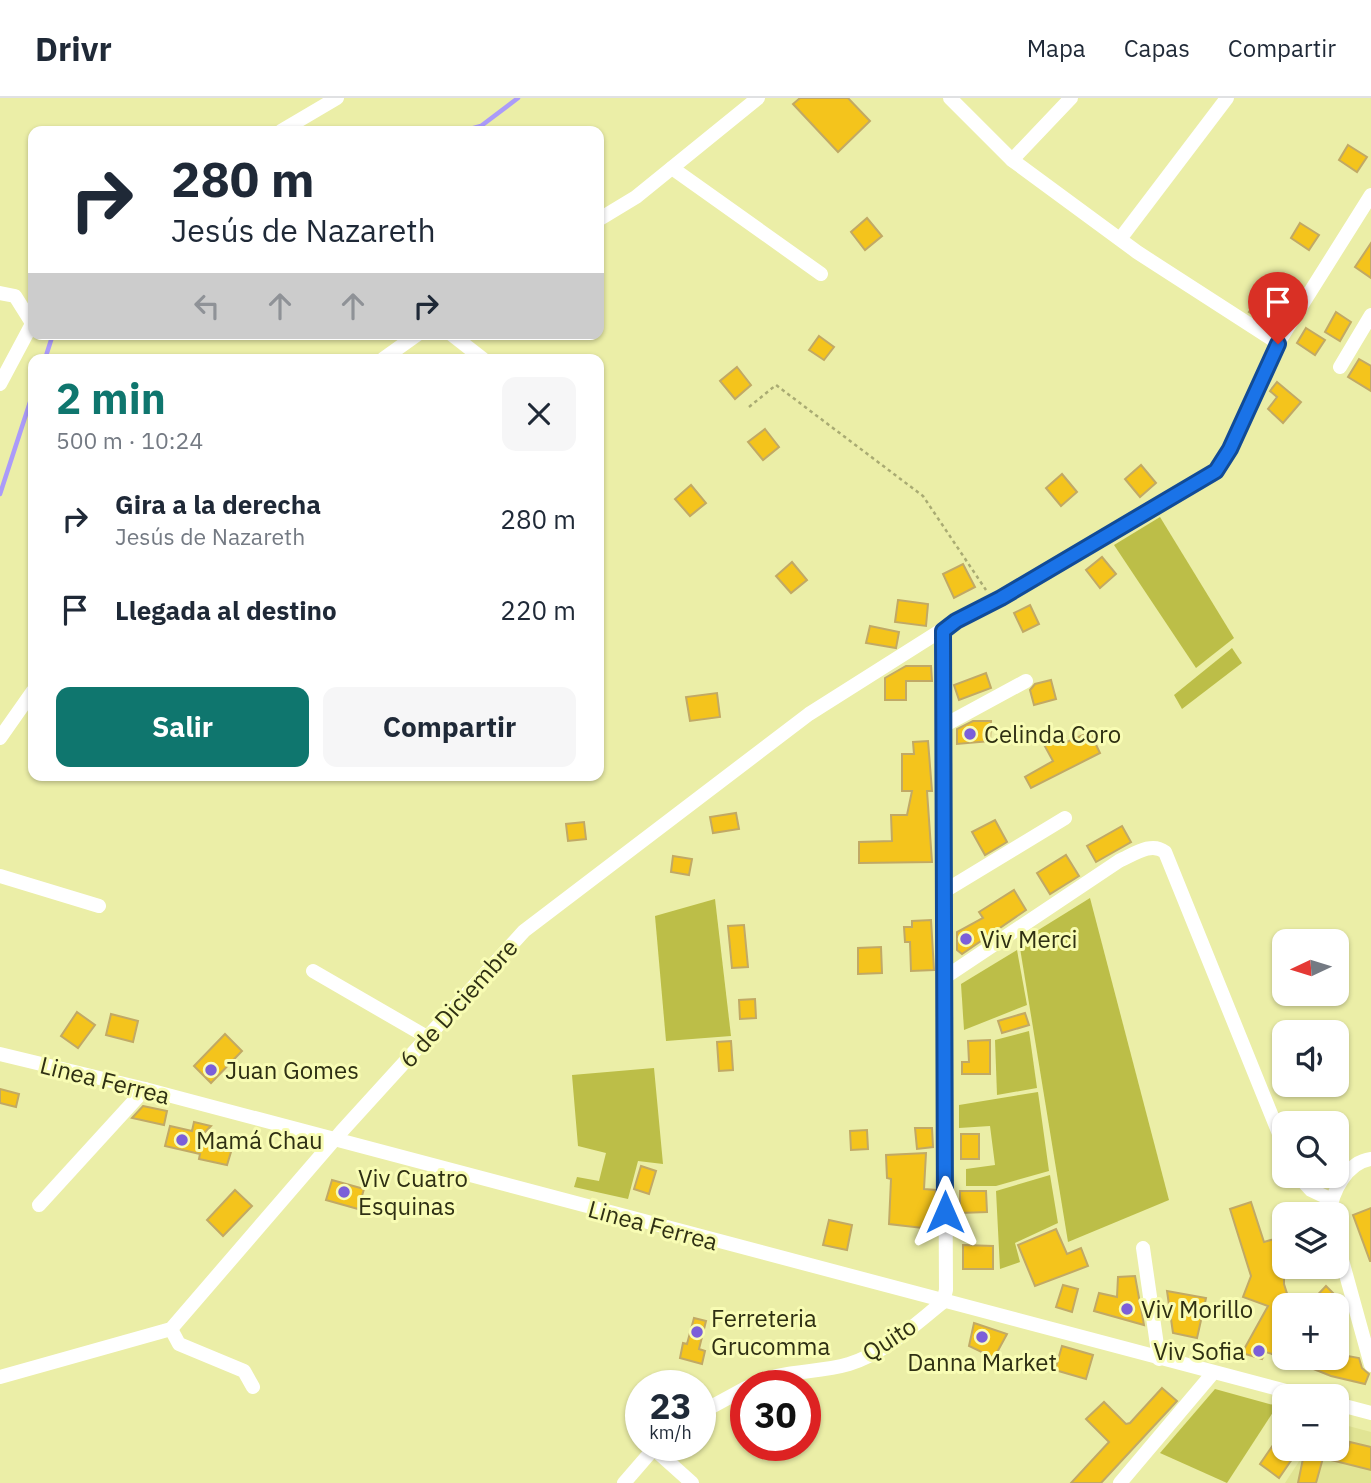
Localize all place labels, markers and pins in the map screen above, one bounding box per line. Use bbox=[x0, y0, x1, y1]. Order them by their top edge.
pin bbox=[1248, 272, 1308, 344]
place label: Celinda Coro bbox=[984, 718, 1121, 750]
marker: Celinda Coro bbox=[962, 726, 978, 742]
place label: Viv Merci bbox=[980, 923, 1078, 955]
marker: Viv Merci bbox=[958, 931, 974, 947]
place label: Juan Gomes bbox=[225, 1054, 359, 1086]
marker: Juan Gomes bbox=[203, 1062, 219, 1078]
place label: Mamá Chau bbox=[196, 1124, 323, 1156]
marker: Mamá Chau bbox=[174, 1132, 190, 1148]
place label: Viv Cuatro Esquinas bbox=[358, 1162, 468, 1222]
marker: Viv Cuatro Esquinas bbox=[336, 1184, 352, 1200]
place label: Viv Morillo bbox=[1141, 1293, 1253, 1325]
marker: Viv Morillo bbox=[1119, 1301, 1135, 1317]
place label: Ferreteria Grucomma bbox=[711, 1302, 830, 1362]
marker: Ferreteria Grucomma bbox=[689, 1324, 705, 1340]
marker: Danna Market bbox=[974, 1329, 990, 1345]
place label: Viv Sofia bbox=[1153, 1335, 1245, 1367]
marker: Viv Sofia bbox=[1251, 1343, 1267, 1359]
place label: Danna Market bbox=[907, 1346, 1057, 1378]

